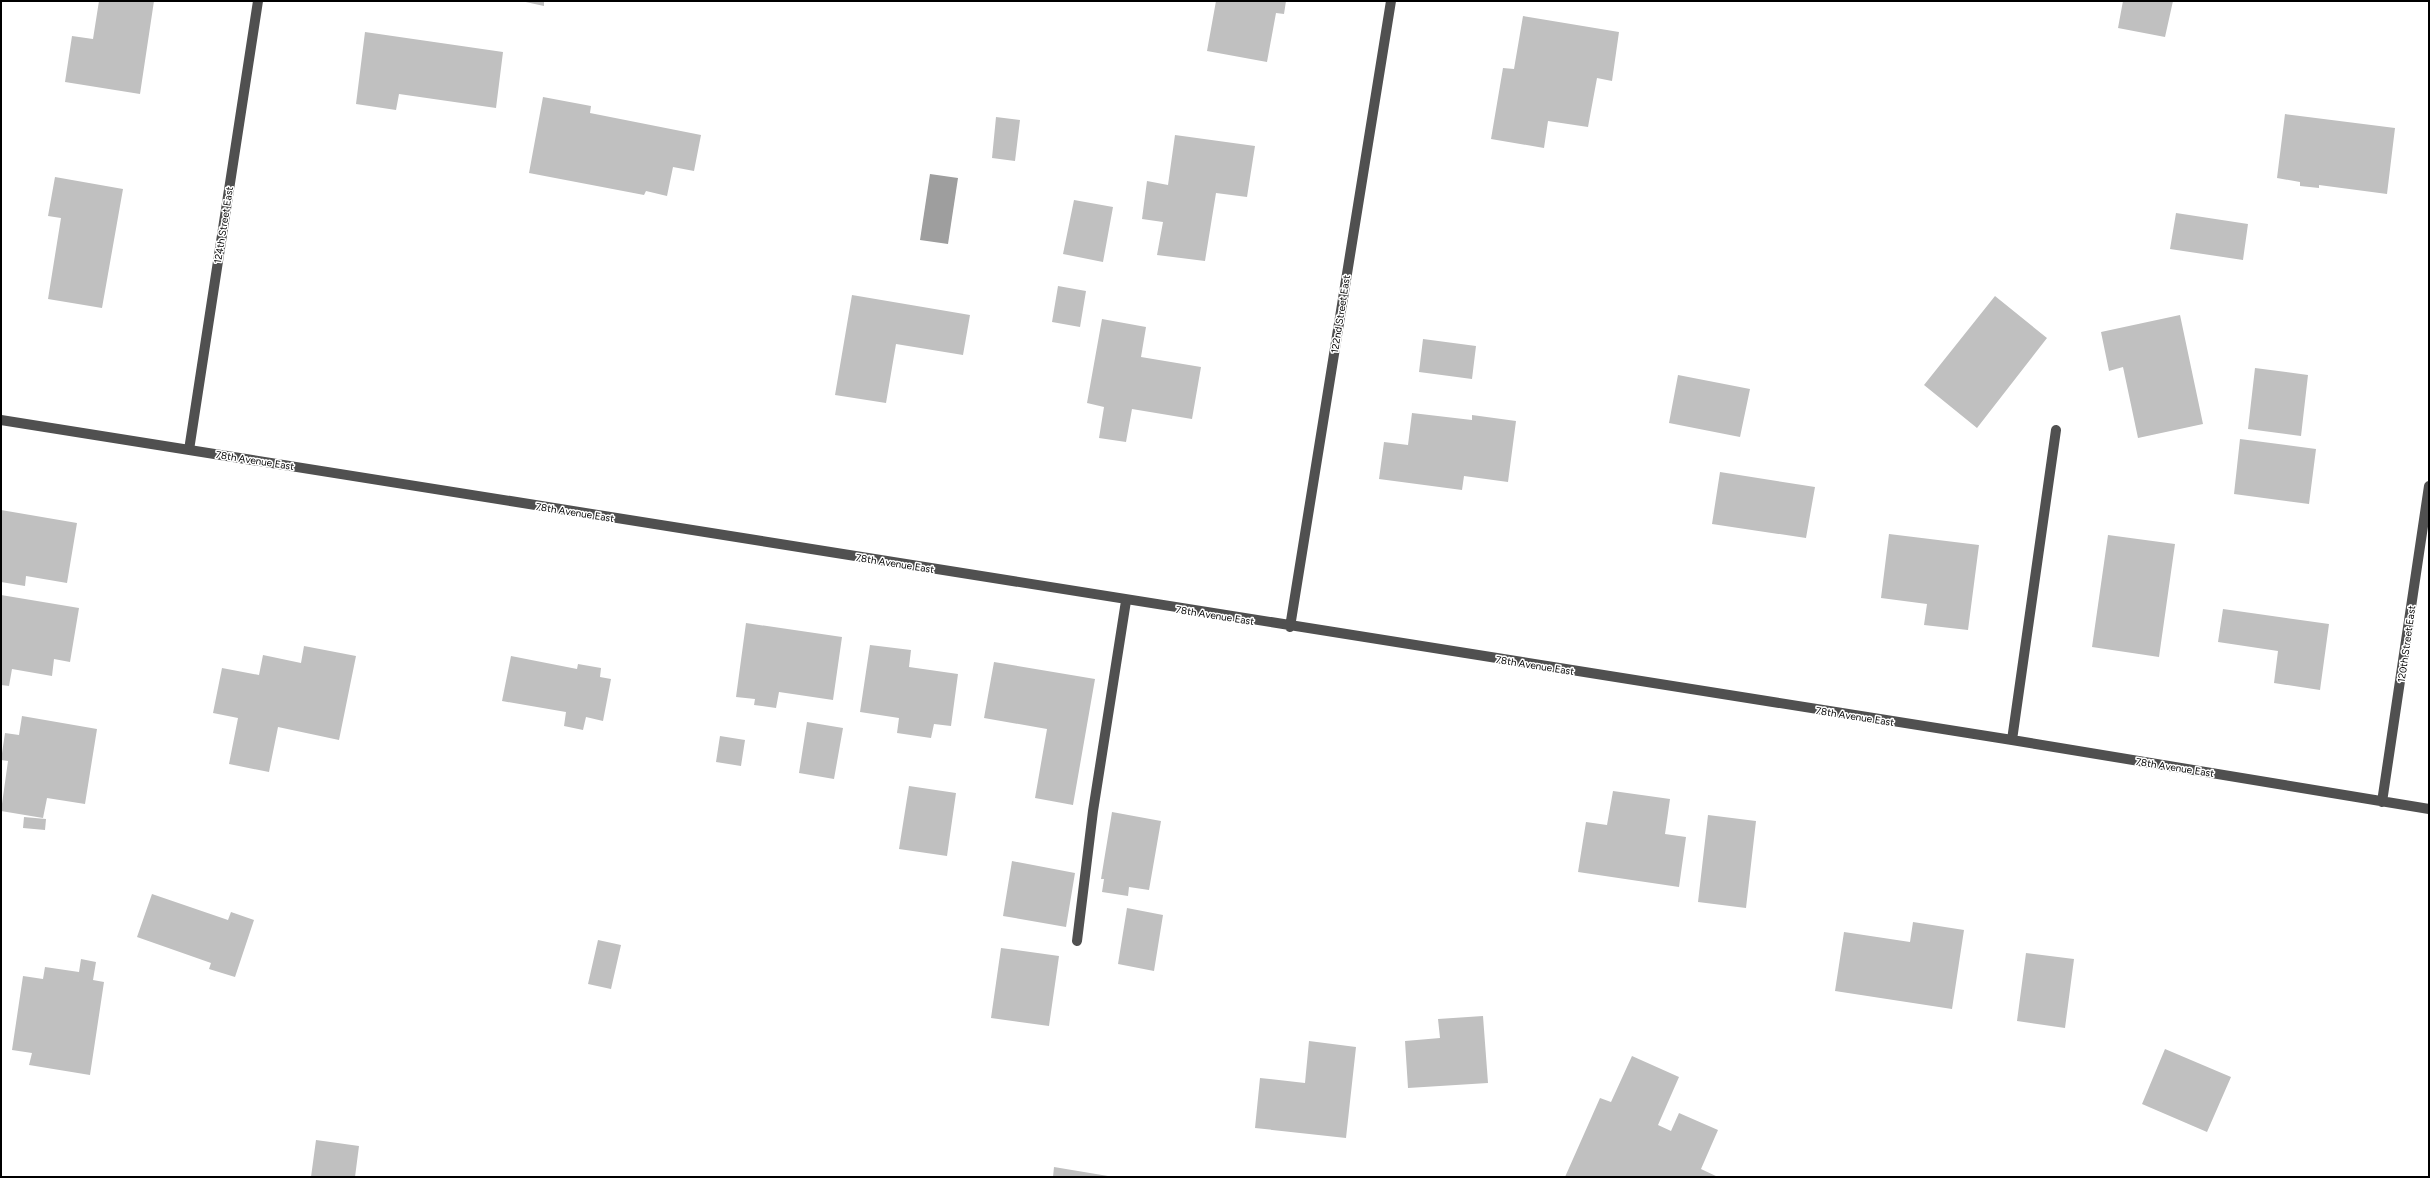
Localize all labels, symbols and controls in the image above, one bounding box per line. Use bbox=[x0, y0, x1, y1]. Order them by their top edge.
street label: 124th Street East bbox=[211, 185, 236, 264]
street label: 122nd Street East bbox=[1328, 274, 1353, 354]
street label: 78th Avenue East bbox=[215, 448, 295, 473]
street label: 78th Avenue East bbox=[535, 500, 615, 525]
street label: 78th Avenue East bbox=[855, 551, 935, 576]
street label: 78th Avenue East bbox=[1175, 603, 1255, 628]
street label: 120th Street East bbox=[2395, 604, 2418, 684]
street label: 78th Avenue East bbox=[1495, 653, 1575, 678]
street label: 78th Avenue East bbox=[1815, 704, 1895, 729]
street label: 78th Avenue East bbox=[2135, 755, 2215, 780]

